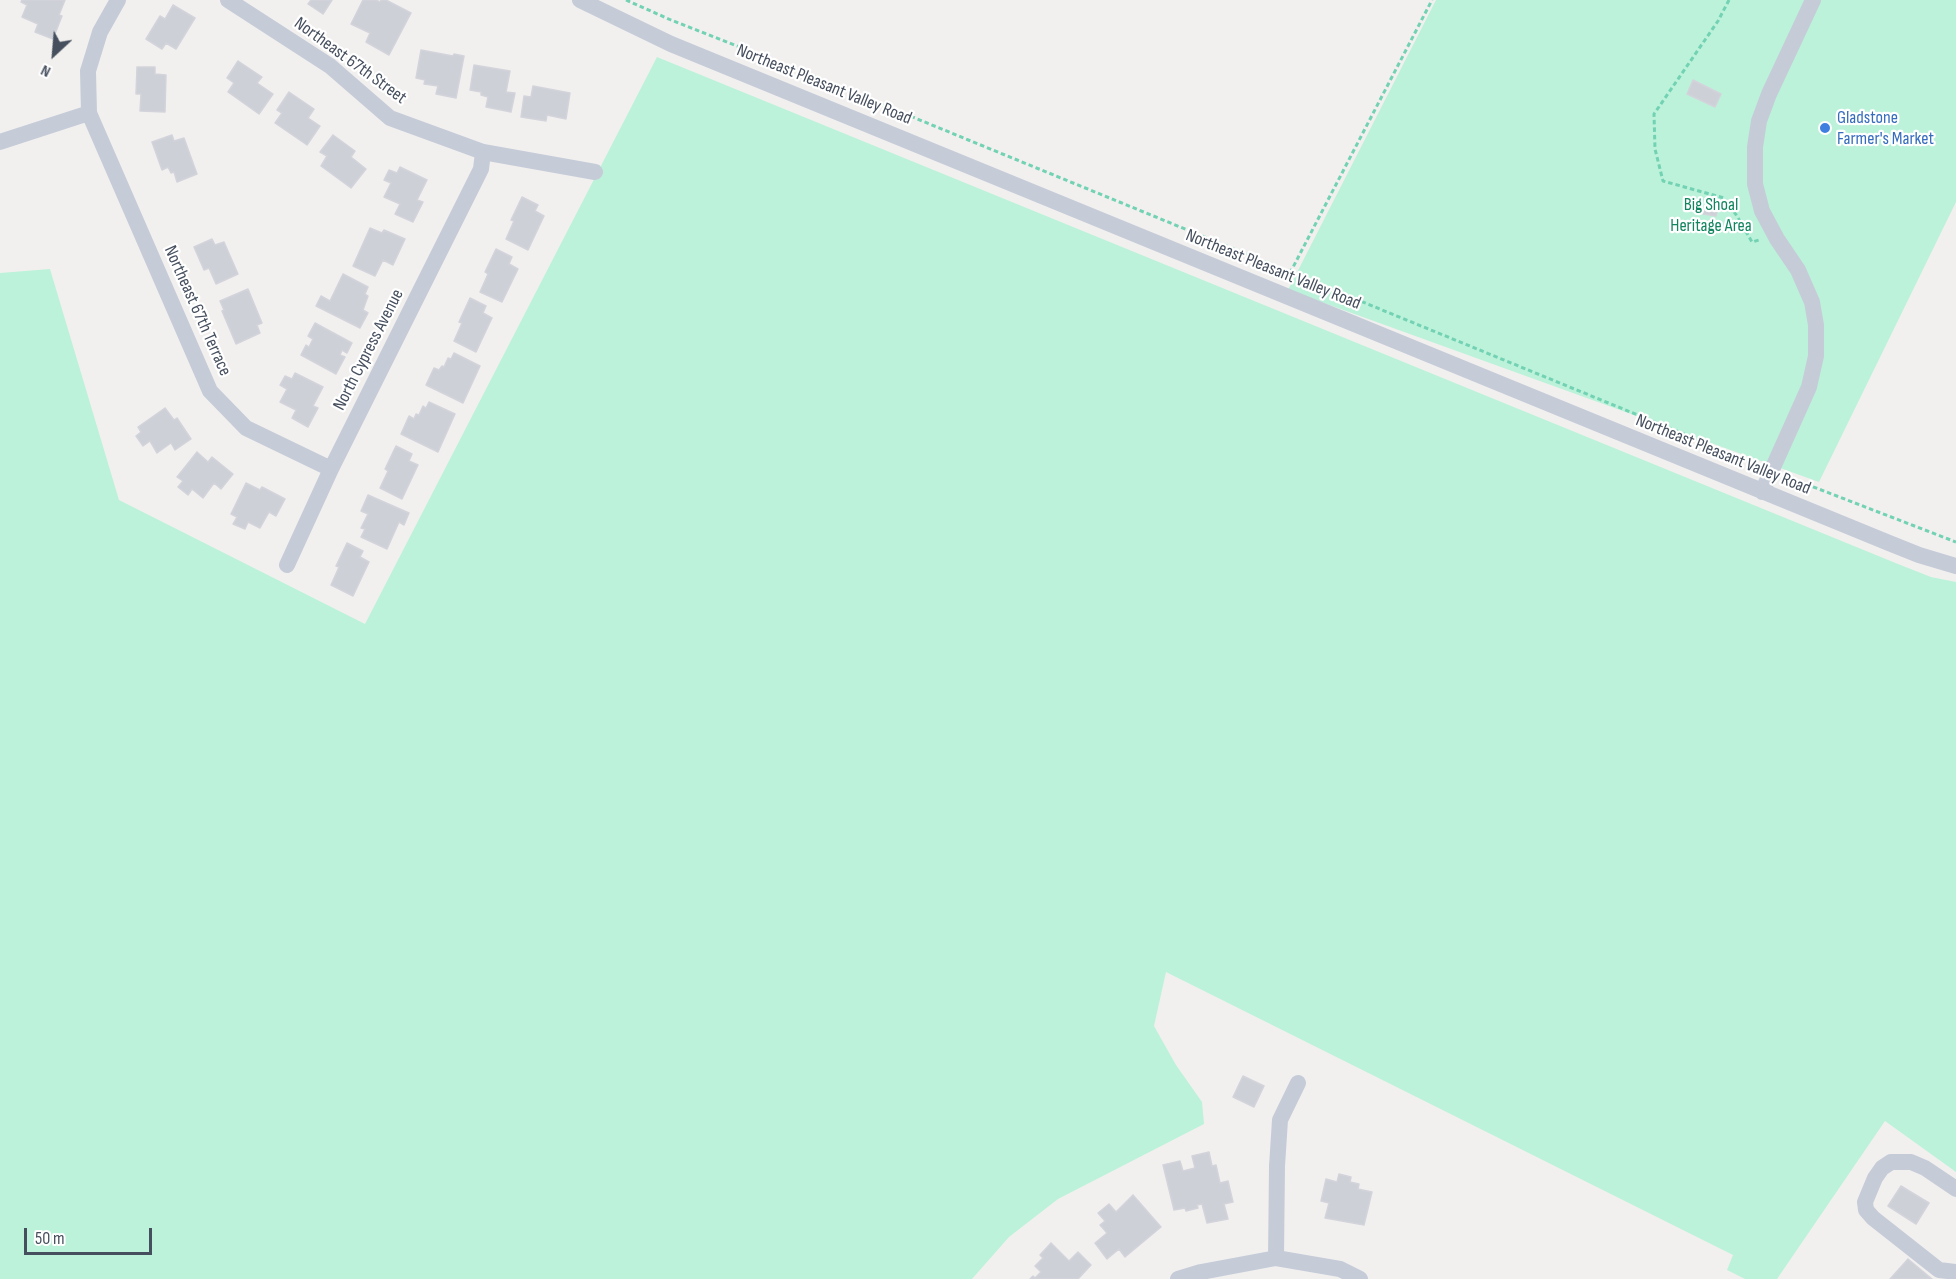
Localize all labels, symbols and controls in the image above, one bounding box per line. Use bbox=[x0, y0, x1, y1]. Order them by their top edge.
street label: Northeast 67th Street bbox=[290, 13, 410, 109]
north arrow bbox=[24, 24, 84, 84]
street label: Northeast Pleasant Valley Road bbox=[733, 40, 915, 130]
text: N bbox=[38, 60, 54, 81]
place label: Gladstone Farmer's Market bbox=[1837, 107, 1934, 150]
marker: Gladstone Farmer's Market bbox=[1818, 121, 1832, 135]
park label: Big Shoal Heritage Area bbox=[1670, 194, 1752, 236]
street label: Northeast Pleasant Valley Road bbox=[1182, 225, 1364, 315]
street label: Northeast 67th Terrace bbox=[159, 243, 235, 379]
street label: North Cypress Avenue bbox=[329, 286, 409, 414]
street label: Northeast Pleasant Valley Road bbox=[1632, 410, 1814, 500]
scale bar bbox=[27, 1216, 154, 1254]
text: 50 m bbox=[35, 1228, 65, 1249]

